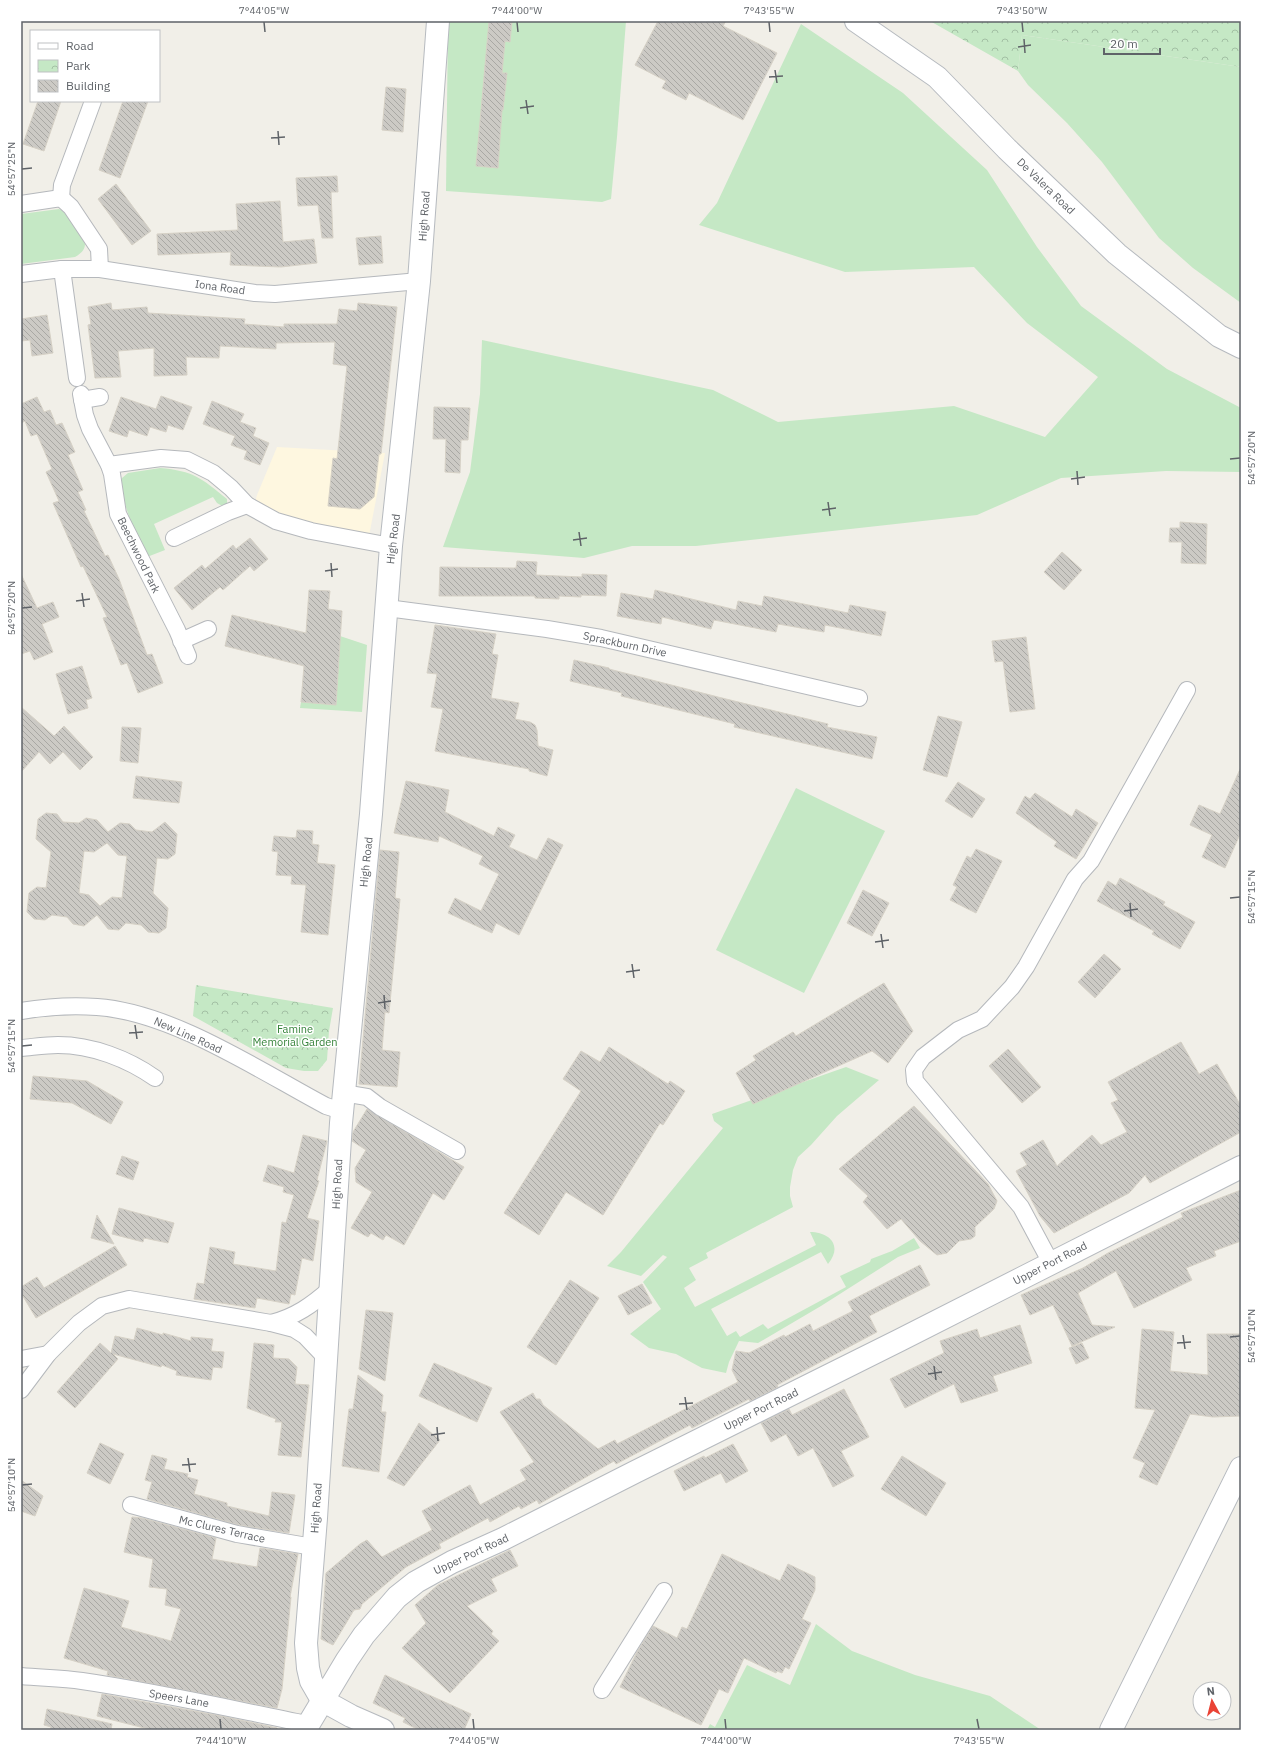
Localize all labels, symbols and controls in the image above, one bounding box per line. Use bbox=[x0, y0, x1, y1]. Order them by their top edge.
text: 7°44'05"W bbox=[239, 4, 289, 17]
text: 7°44'00"W bbox=[492, 4, 542, 17]
text: 7°43'55"W bbox=[744, 4, 794, 17]
text: 7°43'50"W bbox=[997, 4, 1047, 17]
legend bbox=[30, 30, 160, 102]
scale bar bbox=[1104, 30, 1160, 56]
text: 20 m bbox=[1110, 36, 1138, 51]
text: Road bbox=[66, 38, 94, 53]
text: Park bbox=[66, 58, 91, 73]
text: Building bbox=[66, 78, 111, 93]
text: 54°57'25"N bbox=[5, 142, 18, 196]
street label: De Valera Road bbox=[1014, 155, 1078, 217]
street label: High Road bbox=[415, 190, 433, 242]
street label: Iona Road bbox=[194, 277, 246, 297]
text: 54°57'20"N bbox=[1245, 431, 1258, 485]
street label: High Road bbox=[383, 513, 403, 565]
street label: Beechwood Park bbox=[115, 515, 164, 596]
text: 54°57'20"N bbox=[5, 581, 18, 635]
street label: Sprackburn Drive bbox=[582, 628, 668, 660]
street label: High Road bbox=[356, 836, 376, 888]
text: 54°57'15"N bbox=[1245, 870, 1258, 924]
street label: New Line Road bbox=[152, 1014, 224, 1056]
text: 54°57'15"N bbox=[5, 1019, 18, 1073]
park label: Famine Memorial Garden bbox=[252, 1022, 338, 1049]
street label: High Road bbox=[329, 1158, 345, 1210]
street label: Upper Port Road bbox=[1011, 1238, 1089, 1288]
text: 54°57'10"N bbox=[1245, 1309, 1258, 1363]
street label: Upper Port Road bbox=[721, 1385, 801, 1433]
text: 54°57'10"N bbox=[5, 1458, 18, 1512]
street label: High Road bbox=[307, 1482, 325, 1534]
street label: Mc Clures Terrace bbox=[177, 1512, 267, 1546]
street label: Upper Port Road bbox=[431, 1530, 511, 1578]
north arrow bbox=[1192, 1681, 1232, 1721]
text: N bbox=[1206, 1684, 1216, 1699]
street label: Speers Lane bbox=[148, 1686, 210, 1710]
text: 7°44'10"W bbox=[196, 1734, 246, 1747]
text: 7°44'05"W bbox=[449, 1734, 499, 1747]
text: 7°44'00"W bbox=[701, 1734, 751, 1747]
text: 7°43'55"W bbox=[954, 1734, 1004, 1747]

